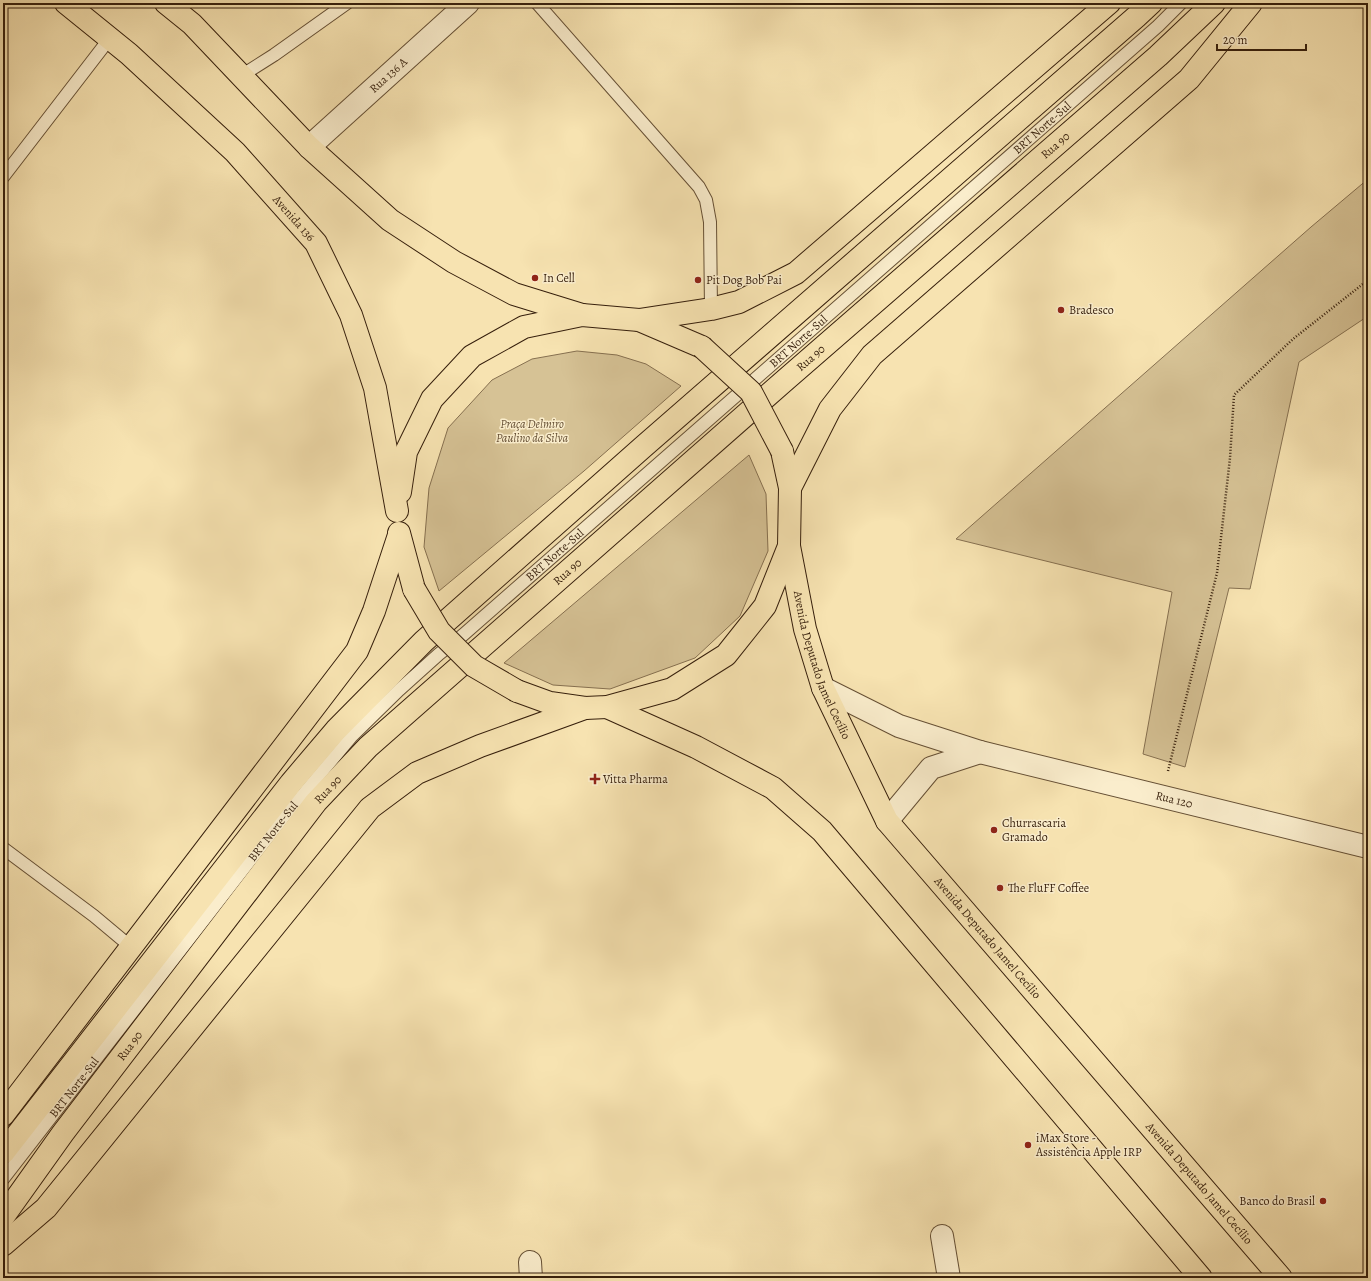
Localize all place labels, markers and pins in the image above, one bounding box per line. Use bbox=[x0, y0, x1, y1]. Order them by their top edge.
place label: In Cell bbox=[543, 270, 575, 286]
place label: Pit Dog Bob Pai bbox=[706, 272, 782, 288]
marker: In Cell bbox=[530, 273, 540, 283]
marker: Pit Dog Bob Pai bbox=[693, 275, 703, 285]
place label: Bradesco bbox=[1069, 302, 1114, 318]
marker: Bradesco bbox=[1056, 305, 1066, 315]
place label: Vitta Pharma bbox=[602, 771, 668, 787]
marker: Vitta Pharma bbox=[590, 774, 600, 784]
place label: Churrascaria Gramado bbox=[1002, 815, 1066, 845]
marker: Churrascaria Gramado bbox=[989, 825, 999, 835]
place label: The FluFF Coffee bbox=[1008, 880, 1089, 896]
marker: The FluFF Coffee bbox=[995, 883, 1005, 893]
place label: iMax Store - Assistência Apple IRP bbox=[1035, 1130, 1142, 1160]
marker: iMax Store - Assistência Apple IRP bbox=[1023, 1140, 1033, 1150]
place label: Banco do Brasil bbox=[1239, 1193, 1315, 1209]
marker: Banco do Brasil bbox=[1318, 1196, 1328, 1206]

